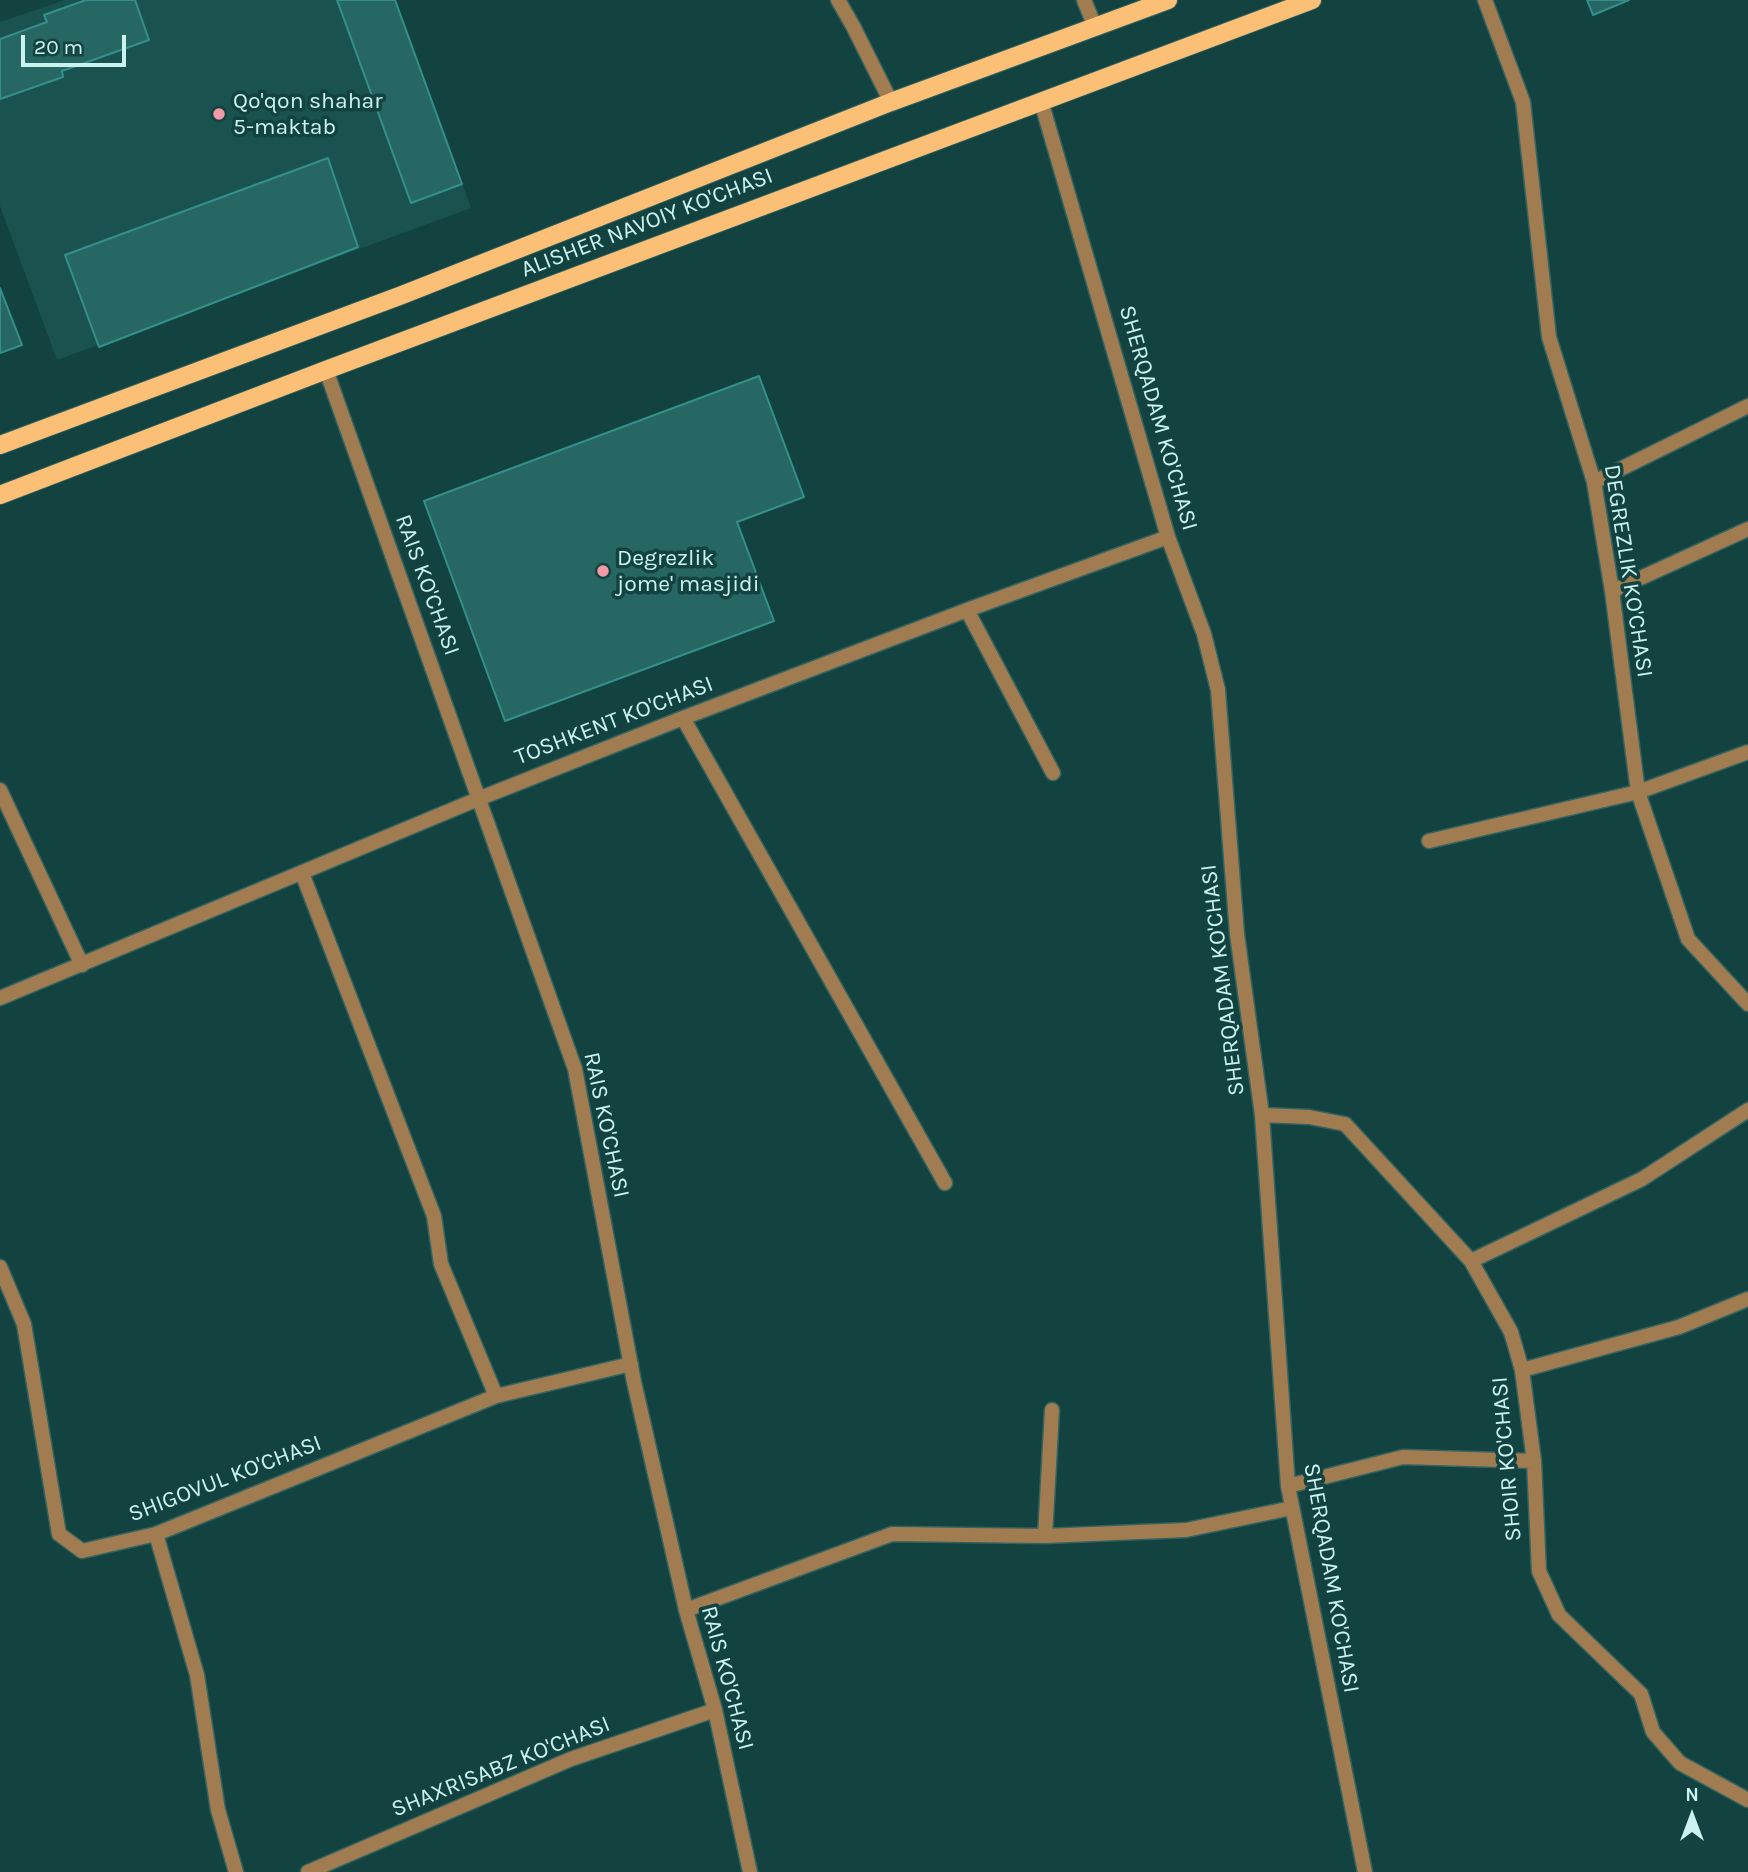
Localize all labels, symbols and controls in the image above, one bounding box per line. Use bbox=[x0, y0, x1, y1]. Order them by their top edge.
scale bar bbox=[24, 21, 130, 65]
text: 20 m bbox=[34, 35, 83, 59]
place label: Qo'qon shahar 5-maktab bbox=[233, 87, 383, 141]
marker: Qo'qon shahar 5-maktab bbox=[211, 106, 227, 122]
street label: ALISHER NAVOIY KO'CHASI bbox=[517, 162, 777, 284]
street label: SHERQADAM KO'CHASI bbox=[1113, 302, 1203, 534]
street label: DEGREZLIK KO'CHASI bbox=[1598, 463, 1658, 679]
street label: RAIS KO'CHASI bbox=[389, 511, 465, 659]
place label: Degrezlik jome' masjidi bbox=[617, 544, 759, 598]
marker: Degrezlik jome' masjidi bbox=[595, 563, 611, 579]
street label: TOSHKENT KO'CHASI bbox=[511, 670, 717, 772]
street label: SHERQADAM KO'CHASI bbox=[1195, 863, 1251, 1097]
street label: RAIS KO'CHASI bbox=[577, 1050, 635, 1200]
street label: SHOIR KO'CHASI bbox=[1486, 1376, 1528, 1542]
street label: SHIGOVUL KO'CHASI bbox=[125, 1430, 325, 1528]
street label: SHERQADAM KO'CHASI bbox=[1297, 1461, 1365, 1695]
street label: RAIS KO'CHASI bbox=[695, 1603, 759, 1753]
street label: SHAXRISABZ KO'CHASI bbox=[388, 1711, 614, 1823]
north arrow bbox=[1657, 1781, 1727, 1851]
text: N bbox=[1685, 1784, 1699, 1806]

